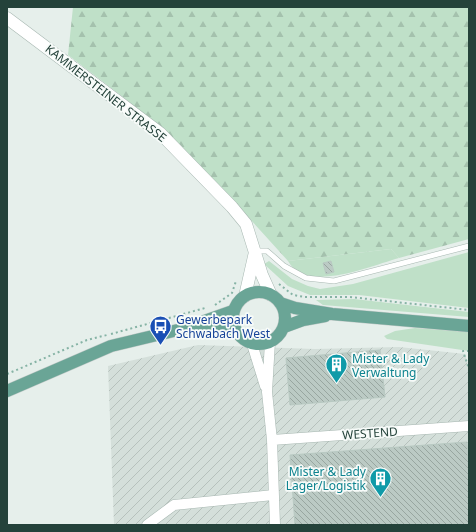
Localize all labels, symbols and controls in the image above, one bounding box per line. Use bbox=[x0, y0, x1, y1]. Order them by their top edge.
street label: KAMMERSTEINER STRASSE bbox=[42, 40, 170, 146]
place label: Gewerbepark Schwabach West bbox=[176, 311, 271, 342]
bus stop icon: Gewerbepark Schwabach West bbox=[148, 313, 174, 346]
place label: Mister & Lady Verwaltung bbox=[352, 350, 430, 381]
building icon: Mister & Lady Verwaltung bbox=[323, 352, 349, 385]
street label: WESTEND bbox=[342, 423, 399, 443]
place label: Mister & Lady Lager/Logistik bbox=[286, 463, 367, 494]
building icon: Mister & Lady Lager/Logistik bbox=[368, 465, 394, 498]

